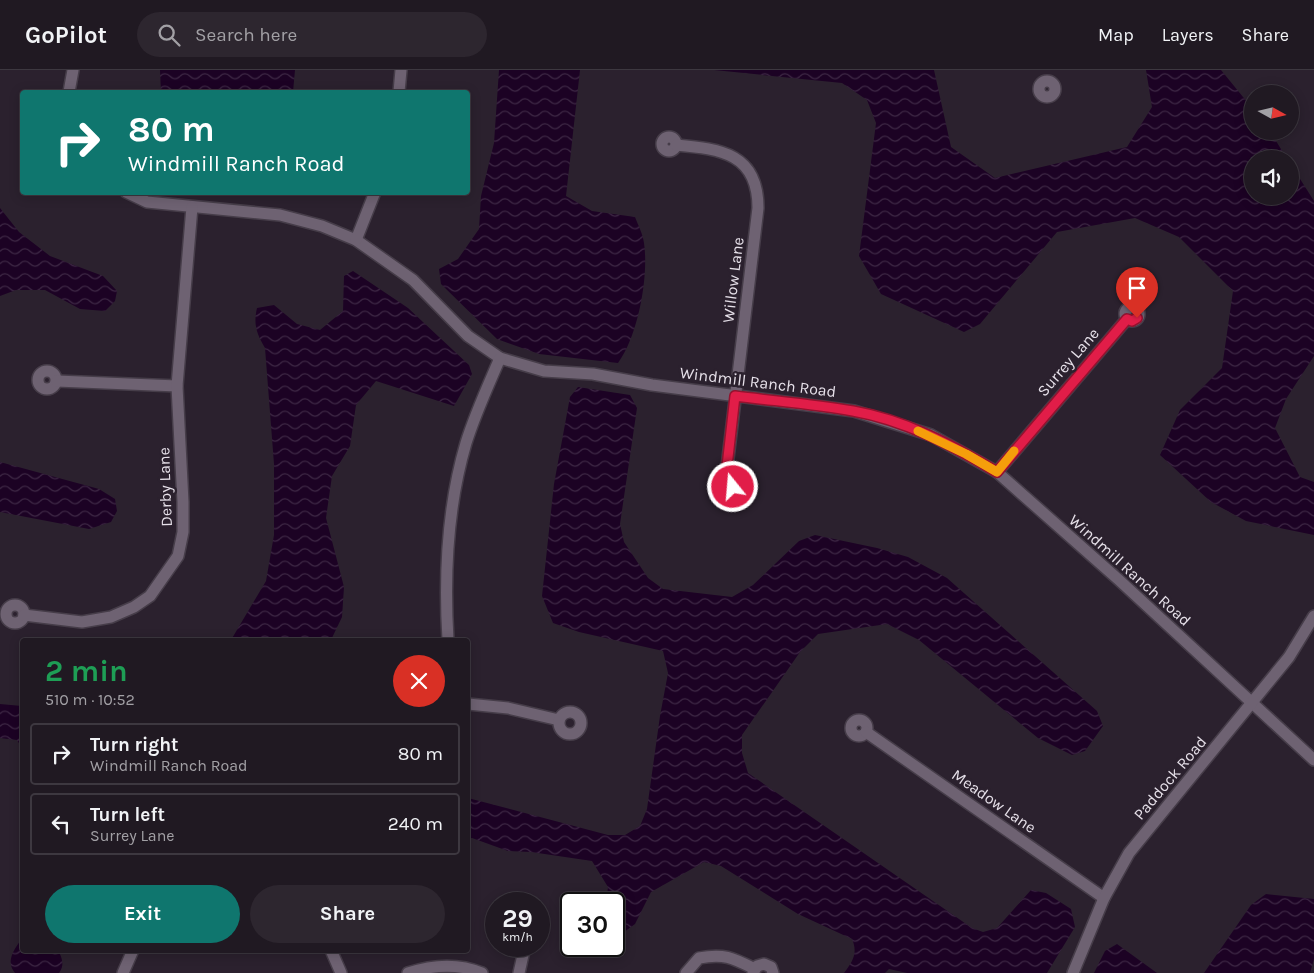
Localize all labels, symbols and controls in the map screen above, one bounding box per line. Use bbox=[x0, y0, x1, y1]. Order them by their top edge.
search box bbox=[137, 12, 487, 57]
text: GoPilot bbox=[25, 21, 107, 49]
icon: search bbox=[155, 21, 183, 49]
text: Search here bbox=[195, 24, 297, 46]
text: Map bbox=[1098, 24, 1134, 46]
text: Layers bbox=[1162, 24, 1214, 46]
text: Share bbox=[1242, 24, 1289, 46]
north arrow bbox=[1244, 85, 1299, 140]
map controls bbox=[1244, 85, 1299, 205]
text: 80 m bbox=[128, 109, 215, 150]
icon: right bbox=[45, 110, 110, 175]
button: sound bbox=[1244, 150, 1299, 205]
text: Windmill Ranch Road bbox=[128, 151, 345, 177]
street label: Willow Lane bbox=[718, 236, 748, 324]
pin bbox=[1116, 267, 1158, 318]
icon: arrive bbox=[1123, 274, 1151, 302]
street label: Surrey Lane bbox=[1033, 324, 1103, 400]
street label: Windmill Ranch Road bbox=[679, 363, 837, 401]
street label: Derby Lane bbox=[154, 447, 176, 527]
position arrow bbox=[706, 460, 758, 512]
street label: Windmill Ranch Road bbox=[1065, 510, 1195, 630]
text: 2 min bbox=[45, 653, 128, 689]
button: close bbox=[393, 655, 445, 707]
text: 510 m · 10:52 bbox=[45, 690, 135, 709]
street label: Paddock Road bbox=[1130, 732, 1210, 824]
text: Turn right bbox=[90, 734, 179, 756]
icon: right bbox=[47, 740, 75, 768]
text: 80 m bbox=[398, 743, 443, 765]
text: Windmill Ranch Road bbox=[90, 756, 248, 775]
street label: Meadow Lane bbox=[948, 765, 1040, 837]
text: Turn left bbox=[90, 804, 165, 826]
icon: left bbox=[47, 810, 75, 838]
text: 240 m bbox=[388, 813, 443, 835]
text: Surrey Lane bbox=[90, 826, 175, 845]
button: Exit bbox=[45, 885, 240, 943]
button: Share bbox=[250, 885, 445, 943]
speed limit sign: 30 bbox=[560, 892, 625, 957]
text: 29 bbox=[502, 904, 533, 933]
text: km/h bbox=[502, 930, 533, 944]

